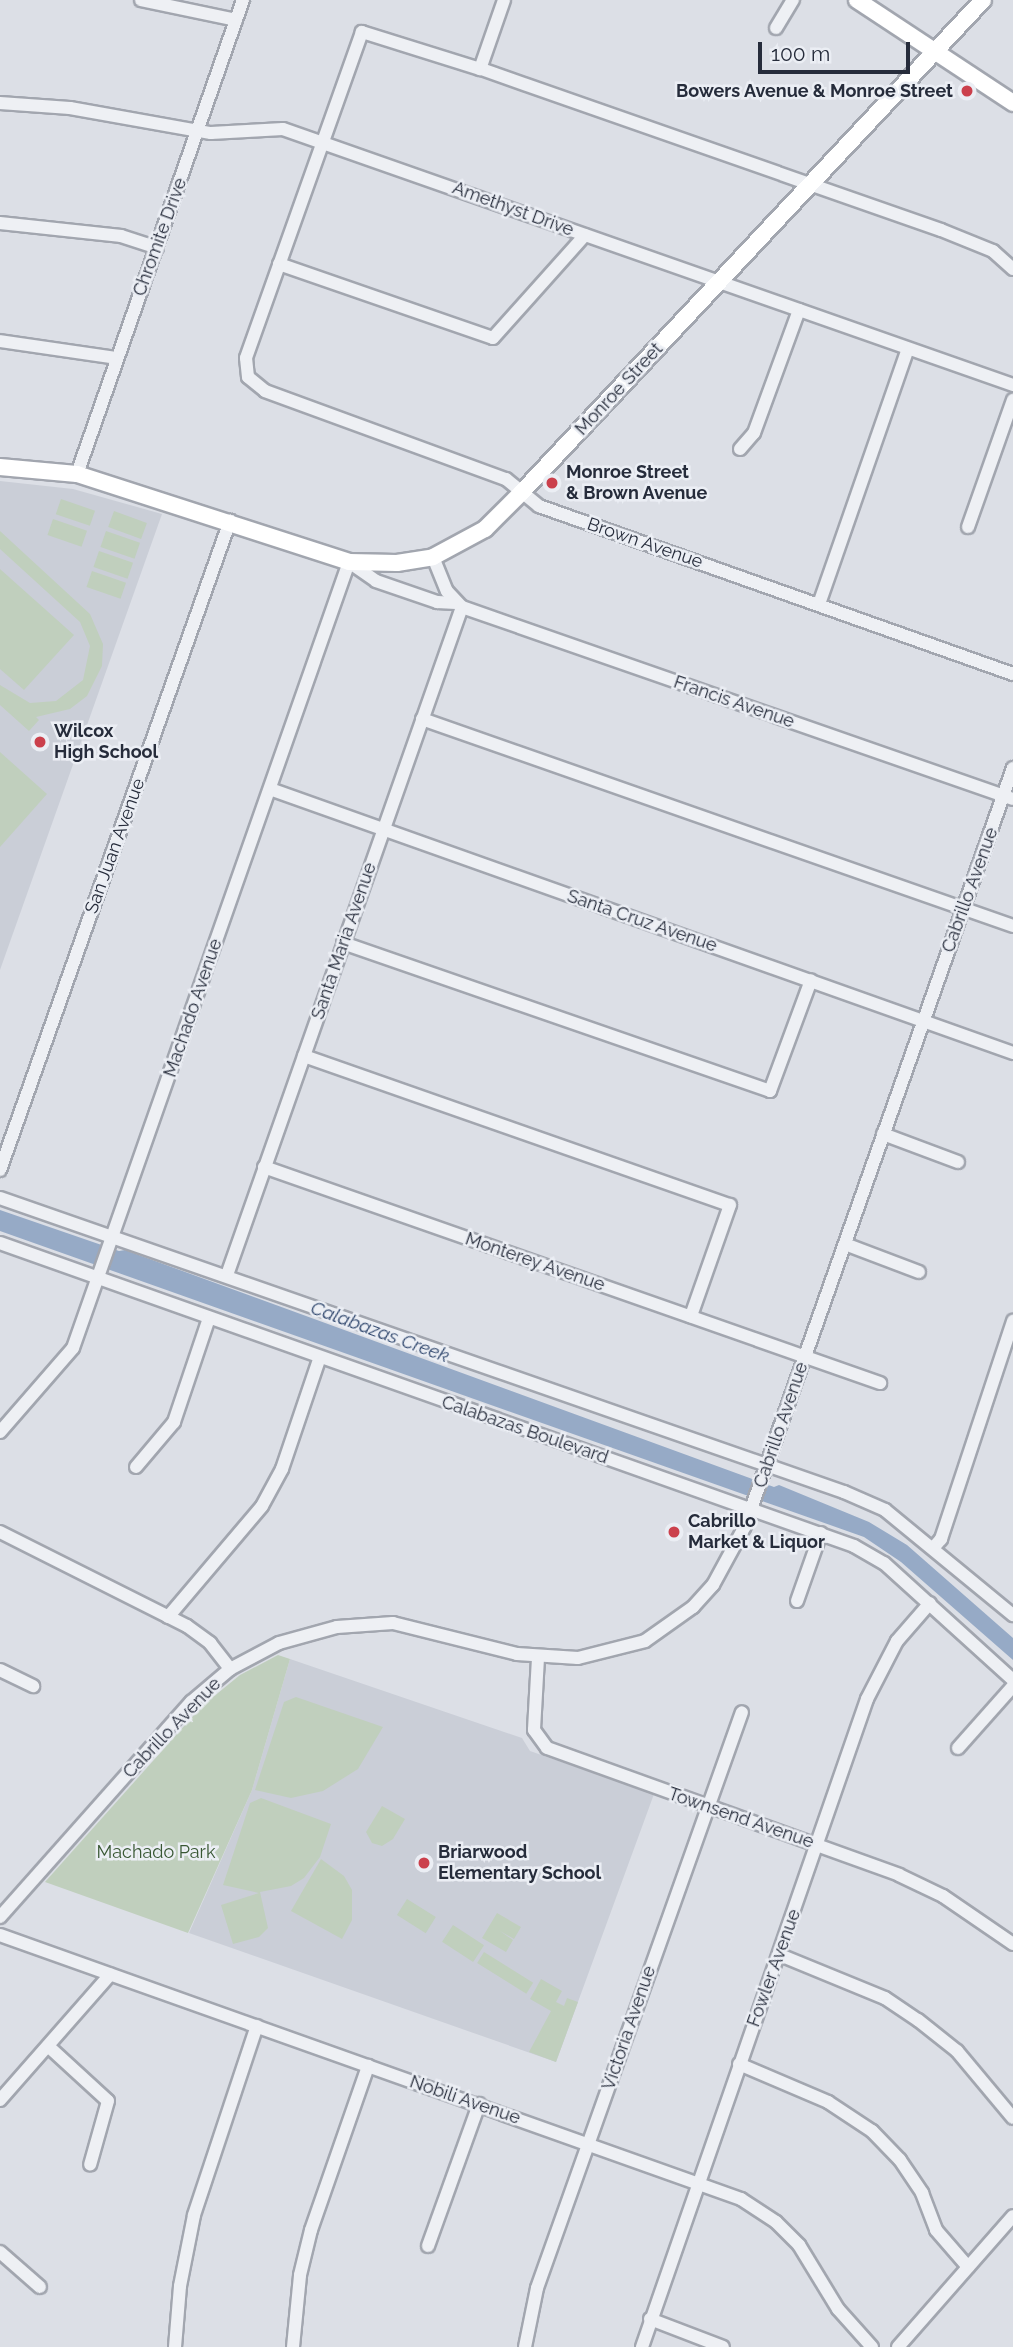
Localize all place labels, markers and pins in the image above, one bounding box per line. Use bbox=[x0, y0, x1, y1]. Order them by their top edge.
place label: Bowers Avenue & Monroe Street bbox=[675, 80, 953, 102]
marker: Bowers Avenue & Monroe Street bbox=[959, 83, 975, 99]
place label: Monroe Street & Brown Avenue bbox=[566, 462, 708, 504]
marker: Monroe Street & Brown Avenue bbox=[544, 475, 560, 491]
place label: Wilcox High School bbox=[54, 721, 158, 764]
marker: Wilcox High School bbox=[32, 734, 48, 750]
place label: Cabrillo Market & Liquor bbox=[688, 1511, 825, 1554]
marker: Cabrillo Market & Liquor bbox=[666, 1524, 682, 1540]
place label: Briarwood Elementary School bbox=[438, 1842, 602, 1884]
marker: Briarwood Elementary School bbox=[416, 1855, 432, 1871]

